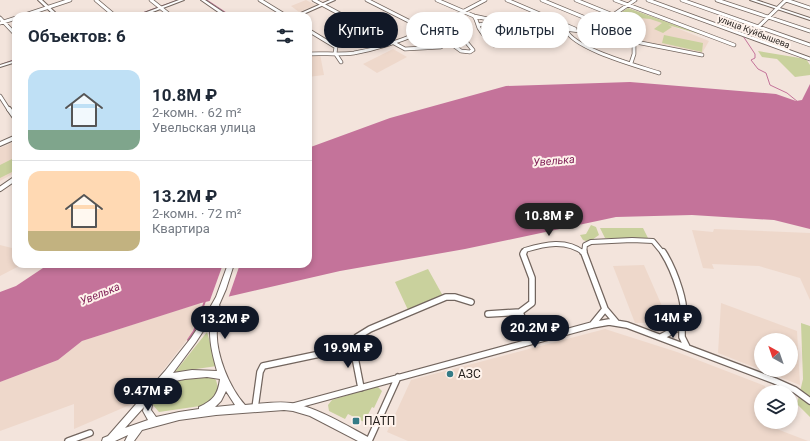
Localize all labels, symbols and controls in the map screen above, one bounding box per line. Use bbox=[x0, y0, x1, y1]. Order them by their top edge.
chip: Купить bbox=[324, 12, 398, 48]
chip: Снять bbox=[406, 12, 473, 48]
chip: Фильтры bbox=[481, 12, 569, 48]
chip: Новое bbox=[577, 12, 646, 48]
street label: улица Куйбышева bbox=[717, 14, 791, 50]
icon: filters bbox=[274, 25, 296, 47]
text: Объектов: 6 bbox=[28, 26, 126, 46]
text: 10.8M ₽ bbox=[152, 85, 217, 105]
icon: home bbox=[60, 86, 108, 134]
text: 2-комн. · 62 m² bbox=[152, 105, 242, 120]
text: Увельская улица bbox=[152, 120, 256, 135]
water label: Увелька bbox=[533, 153, 576, 169]
text: 13.2M ₽ bbox=[152, 186, 217, 206]
icon: home bbox=[60, 187, 108, 235]
pin: 10.8M ₽ bbox=[512, 203, 586, 237]
text: 2-комн. · 72 m² bbox=[152, 206, 242, 221]
text: 10.8M ₽ bbox=[524, 208, 574, 223]
text: Квартира bbox=[152, 221, 210, 236]
water label: Увелька bbox=[78, 280, 122, 308]
pin: 14M ₽ bbox=[645, 305, 701, 339]
pin: 13.2M ₽ bbox=[188, 306, 262, 340]
text: 14M ₽ bbox=[654, 310, 692, 325]
text: 13.2M ₽ bbox=[200, 311, 250, 326]
pin: 20.2M ₽ bbox=[498, 315, 572, 349]
text: 20.2M ₽ bbox=[510, 320, 560, 335]
north arrow bbox=[754, 333, 798, 377]
map controls bbox=[754, 333, 798, 429]
pin: 19.9M ₽ bbox=[311, 335, 385, 369]
text: 19.9M ₽ bbox=[323, 340, 373, 355]
place label: АЗС bbox=[458, 367, 481, 381]
marker: АЗС bbox=[445, 369, 455, 379]
pin: 9.47M ₽ bbox=[111, 378, 185, 412]
text: 9.47M ₽ bbox=[123, 383, 173, 398]
button: layers bbox=[754, 385, 798, 429]
place label: ПАТП bbox=[364, 414, 395, 428]
marker: ПАТП bbox=[351, 416, 361, 426]

